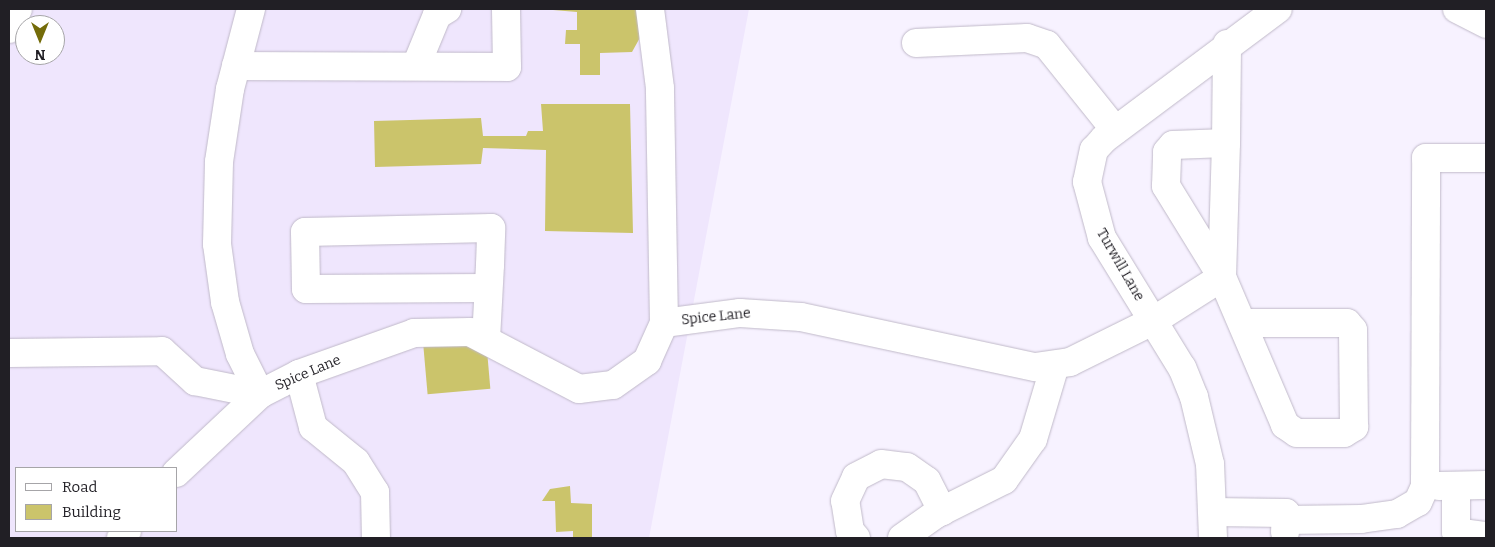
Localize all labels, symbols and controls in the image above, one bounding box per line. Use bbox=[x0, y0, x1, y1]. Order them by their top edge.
north arrow bbox=[15, 15, 65, 65]
text: N bbox=[35, 46, 45, 63]
street label: Turwill Lane bbox=[1093, 226, 1147, 304]
street label: Spice Lane bbox=[681, 305, 751, 329]
street label: Spice Lane bbox=[273, 352, 343, 394]
legend bbox=[15, 467, 178, 532]
text: Road bbox=[62, 478, 97, 496]
text: Building bbox=[62, 503, 121, 521]

